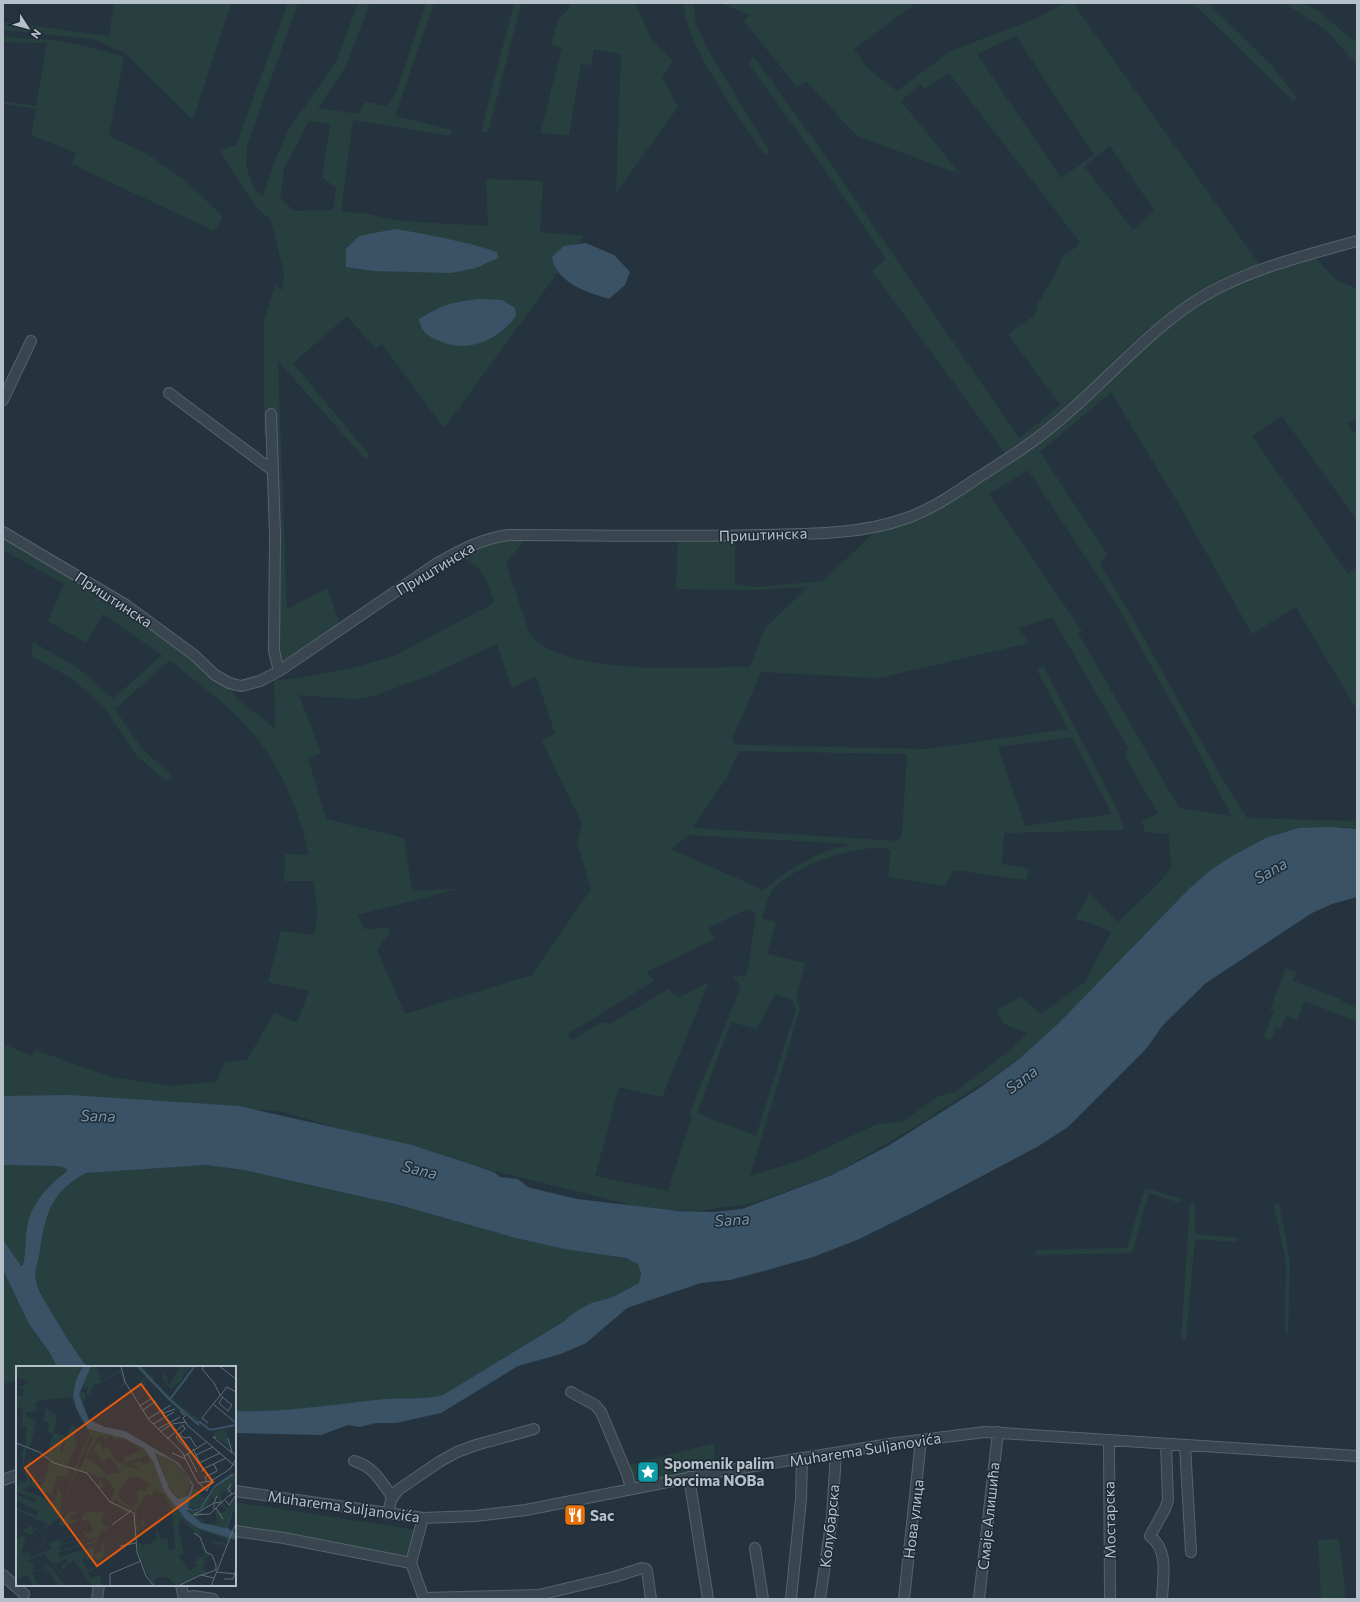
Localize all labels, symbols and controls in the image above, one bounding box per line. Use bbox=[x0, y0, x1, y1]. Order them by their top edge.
north arrow bbox=[8, 8, 48, 48]
text: N bbox=[29, 27, 44, 41]
street label: Приштинска bbox=[718, 523, 808, 545]
street label: Приштинска bbox=[392, 538, 478, 598]
street label: Приштинска bbox=[72, 567, 156, 631]
water label: Sana bbox=[1250, 853, 1290, 887]
water label: Sana bbox=[1001, 1061, 1041, 1097]
water label: Sana bbox=[80, 1105, 116, 1125]
water label: Sana bbox=[401, 1156, 439, 1182]
water label: Sana bbox=[714, 1208, 750, 1230]
inset map bbox=[16, 1366, 236, 1586]
street label: Muharema Suljanovića bbox=[788, 1428, 942, 1470]
place label: Spomenik palim borcima NOBa bbox=[664, 1454, 774, 1489]
place icon: Spomenik palim borcima NOBa bbox=[635, 1459, 661, 1485]
street label: Смаје Алишића bbox=[973, 1461, 1003, 1571]
street label: Нова улица bbox=[899, 1478, 927, 1560]
street label: Мостарска bbox=[1099, 1481, 1119, 1559]
street label: Колубарска bbox=[816, 1483, 842, 1569]
street label: Muharema Suljanovića bbox=[267, 1486, 421, 1526]
restaurant icon: Sac bbox=[562, 1502, 588, 1528]
place label: Sac bbox=[590, 1506, 614, 1524]

